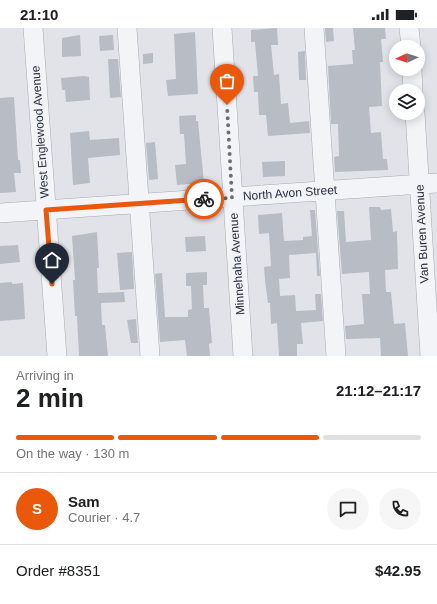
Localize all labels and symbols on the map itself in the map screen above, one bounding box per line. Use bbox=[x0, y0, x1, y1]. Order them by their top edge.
north arrow bbox=[389, 40, 425, 76]
pin bbox=[210, 64, 244, 105]
street label: West Englewood Avenue bbox=[28, 65, 52, 199]
courier bbox=[184, 179, 224, 219]
street label: North Avon Street bbox=[242, 183, 338, 203]
street label: Van Buren Avenue bbox=[412, 184, 432, 284]
street label: Minnehaha Avenue bbox=[226, 212, 248, 316]
pin bbox=[35, 243, 69, 284]

